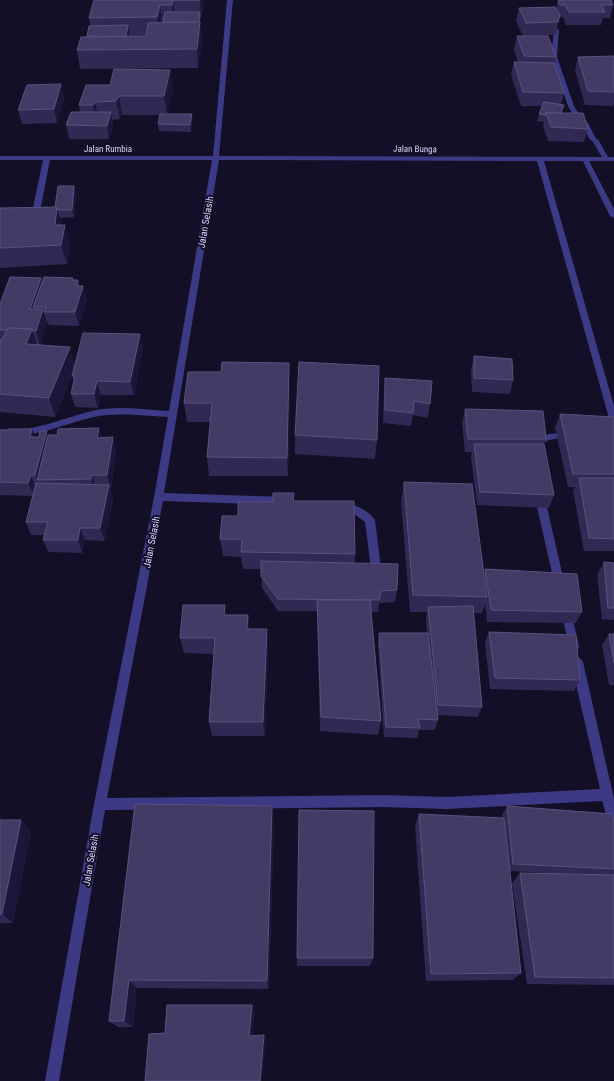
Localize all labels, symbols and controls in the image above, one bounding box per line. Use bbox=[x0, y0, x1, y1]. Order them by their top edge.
street label: Jalan Rumbia bbox=[84, 144, 132, 154]
street label: Jalan Bunga bbox=[393, 144, 437, 154]
street label: Jalan Selasih bbox=[196, 195, 215, 249]
street label: Jalan Selasih bbox=[141, 515, 162, 569]
street label: Jalan Selasih bbox=[81, 833, 100, 887]

